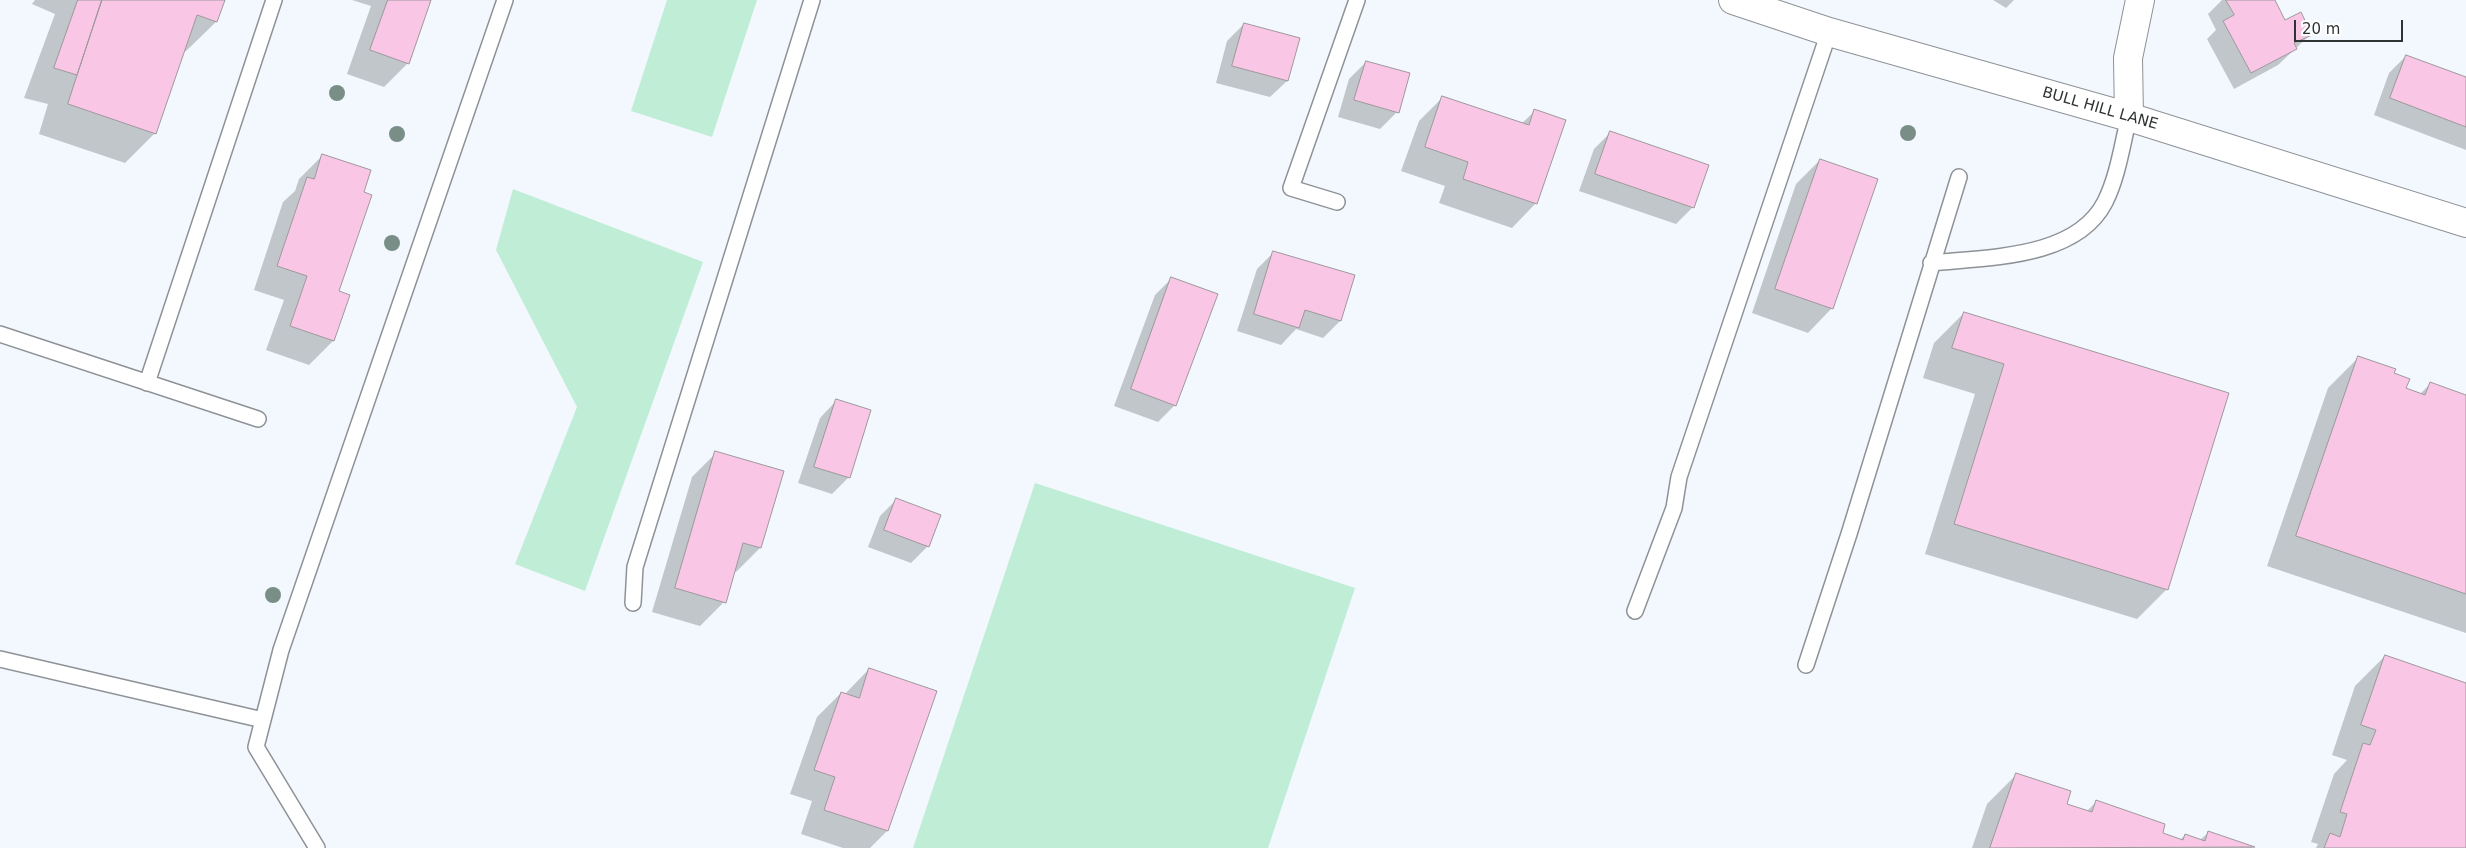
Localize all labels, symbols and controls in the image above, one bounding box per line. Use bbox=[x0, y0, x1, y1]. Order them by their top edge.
scale bar bbox=[2296, 10, 2405, 42]
text: 20 m bbox=[2302, 20, 2340, 38]
street label: BULL HILL LANE bbox=[2040, 84, 2160, 134]

